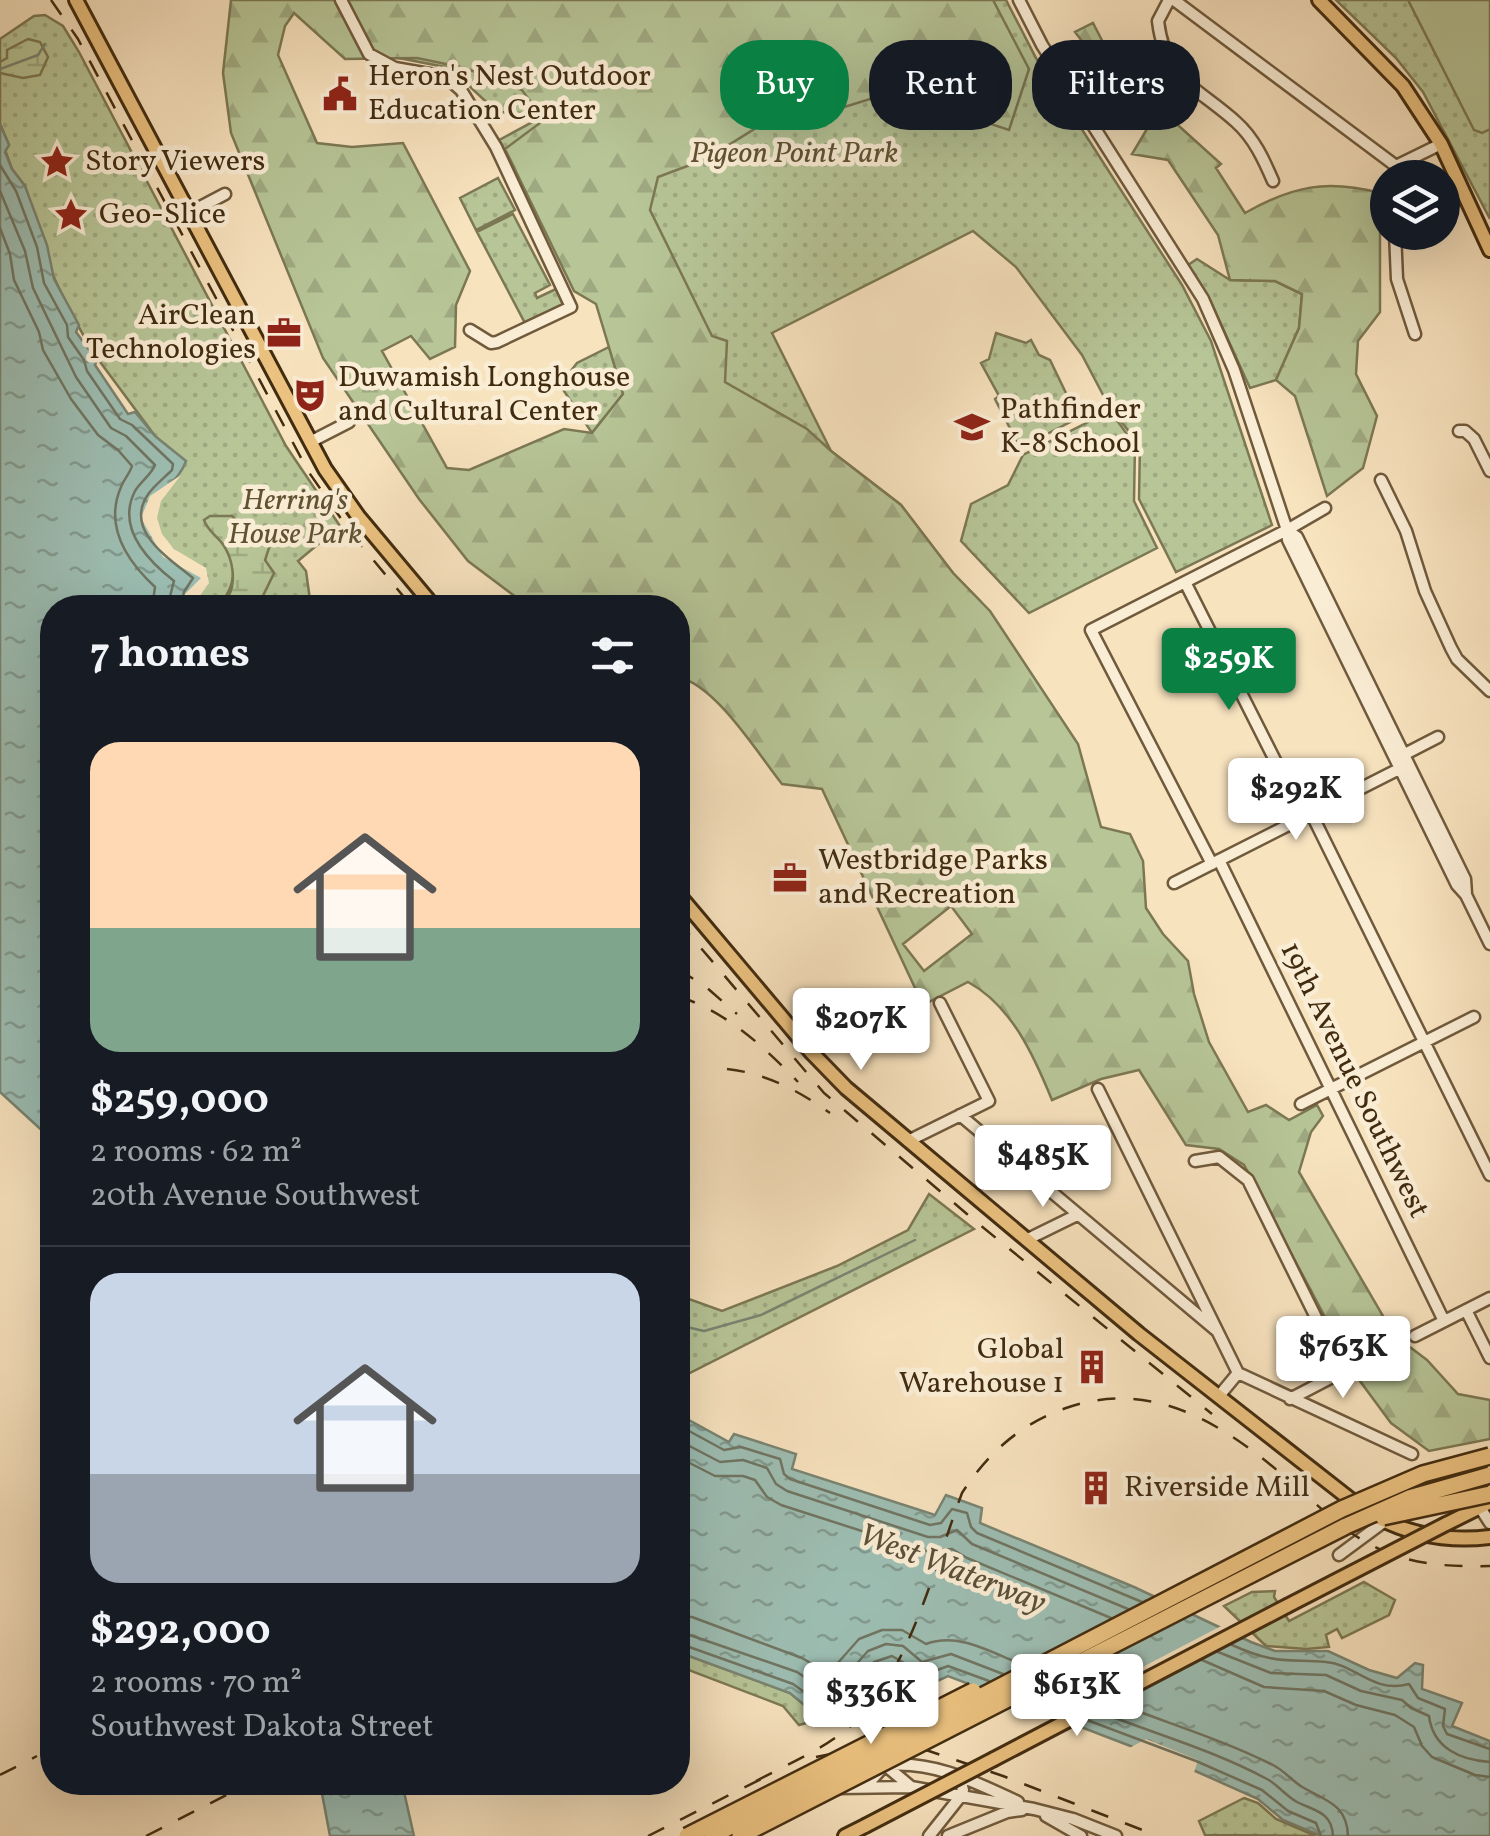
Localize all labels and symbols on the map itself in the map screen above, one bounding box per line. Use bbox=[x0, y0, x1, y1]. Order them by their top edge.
place label: Heron's Nest Outdoor Education Center bbox=[368, 56, 651, 132]
public building icon: Heron's Nest Outdoor Education Center bbox=[321, 75, 359, 113]
park label: Pigeon Point Park bbox=[690, 133, 898, 175]
place label: Story Viewers bbox=[85, 141, 265, 183]
place icon: Story Viewers bbox=[38, 143, 76, 181]
place label: Geo-Slice bbox=[99, 194, 226, 236]
place icon: Geo-Slice bbox=[52, 196, 90, 234]
place label: AirClean Technologies bbox=[86, 295, 256, 371]
office icon: AirClean Technologies bbox=[265, 314, 303, 352]
place label: Duwamish Longhouse and Cultural Center bbox=[338, 357, 630, 433]
theatre icon: Duwamish Longhouse and Cultural Center bbox=[291, 376, 329, 414]
place label: Pathfinder K-8 School bbox=[1000, 389, 1141, 465]
school or university icon: Pathfinder K-8 School bbox=[953, 408, 991, 446]
park label: Herring's House Park bbox=[228, 480, 362, 556]
pin: $259K bbox=[1159, 628, 1299, 713]
pin: $292K bbox=[1226, 758, 1366, 843]
place label: Westbridge Parks and Recreation bbox=[818, 840, 1048, 916]
office icon: Westbridge Parks and Recreation bbox=[771, 859, 809, 897]
street label: 19th Avenue Southwest bbox=[1269, 935, 1439, 1225]
pin: $207K bbox=[791, 988, 931, 1073]
pin: $485K bbox=[973, 1125, 1113, 1210]
pin: $763K bbox=[1273, 1316, 1413, 1401]
place label: Global Warehouse 1 bbox=[899, 1329, 1064, 1405]
building icon: Global Warehouse 1 bbox=[1073, 1348, 1111, 1386]
place label: Riverside Mill bbox=[1124, 1467, 1310, 1509]
building icon: Riverside Mill bbox=[1077, 1469, 1115, 1507]
water label: West Waterway bbox=[852, 1514, 1052, 1626]
pin: $613K bbox=[1007, 1654, 1147, 1739]
pin: $336K bbox=[801, 1662, 941, 1747]

